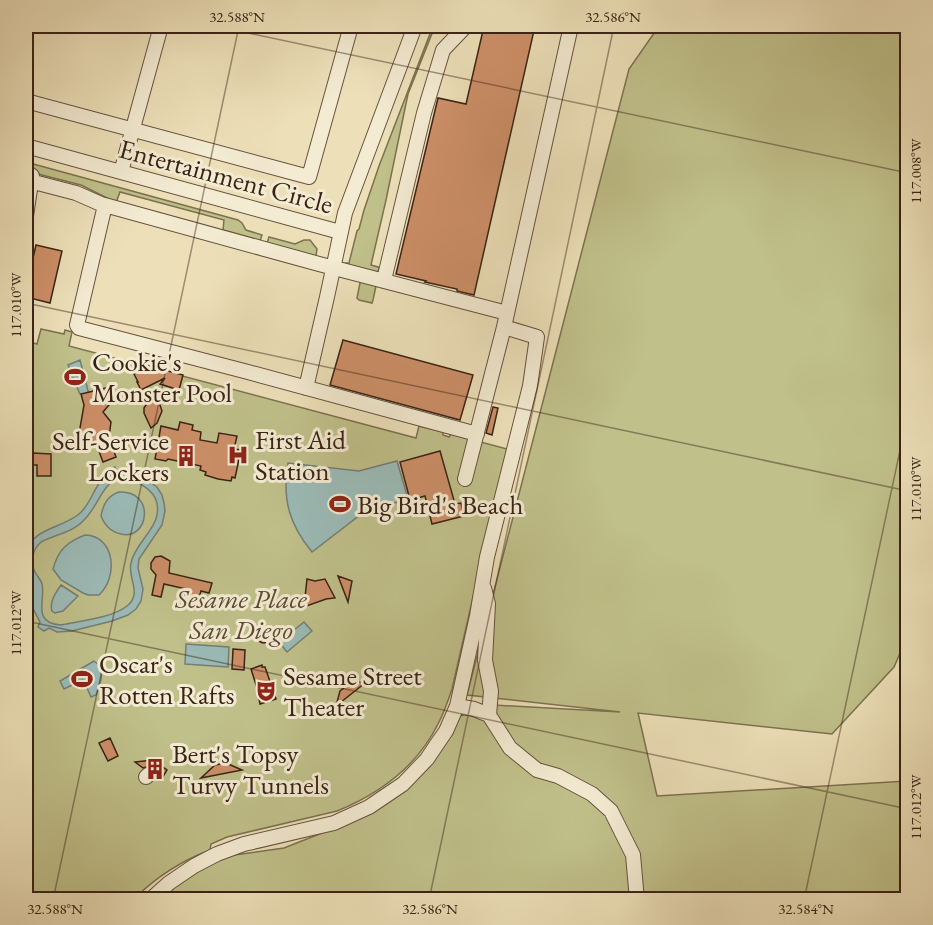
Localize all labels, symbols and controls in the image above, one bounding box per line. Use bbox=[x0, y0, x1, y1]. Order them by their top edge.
text: 32.588°N bbox=[209, 7, 265, 26]
text: 32.586°N bbox=[585, 7, 641, 26]
street label: Entertainment Circle bbox=[115, 131, 337, 221]
text: 117.008°W bbox=[906, 138, 925, 203]
text: 117.010°W bbox=[6, 272, 25, 337]
place label: Cookie's Monster Pool bbox=[92, 344, 232, 410]
sports icon: Cookie's Monster Pool bbox=[63, 365, 87, 389]
place label: First Aid Station bbox=[255, 422, 346, 488]
place label: Self-Service Lockers bbox=[52, 423, 169, 489]
hospital icon: First Aid Station bbox=[226, 443, 250, 467]
building icon: Self-Service Lockers bbox=[174, 444, 198, 468]
text: 117.010°W bbox=[906, 456, 925, 521]
place label: Big Bird's Beach bbox=[357, 487, 523, 522]
sports icon: Big Bird's Beach bbox=[328, 492, 352, 516]
park label: Sesame Place San Diego bbox=[174, 581, 307, 647]
text: 117.012°W bbox=[6, 590, 25, 655]
place label: Oscar's Rotten Rafts bbox=[99, 646, 235, 712]
place label: Sesame Street Theater bbox=[283, 658, 422, 724]
sports icon: Oscar's Rotten Rafts bbox=[70, 667, 94, 691]
theatre icon: Sesame Street Theater bbox=[254, 679, 278, 703]
place label: Bert's Topsy Turvy Tunnels bbox=[172, 736, 329, 802]
building icon: Bert's Topsy Turvy Tunnels bbox=[143, 757, 167, 781]
text: 117.012°W bbox=[906, 774, 925, 839]
text: 32.588°N bbox=[27, 899, 83, 918]
text: 32.586°N bbox=[402, 899, 458, 918]
text: 32.584°N bbox=[778, 899, 834, 918]

